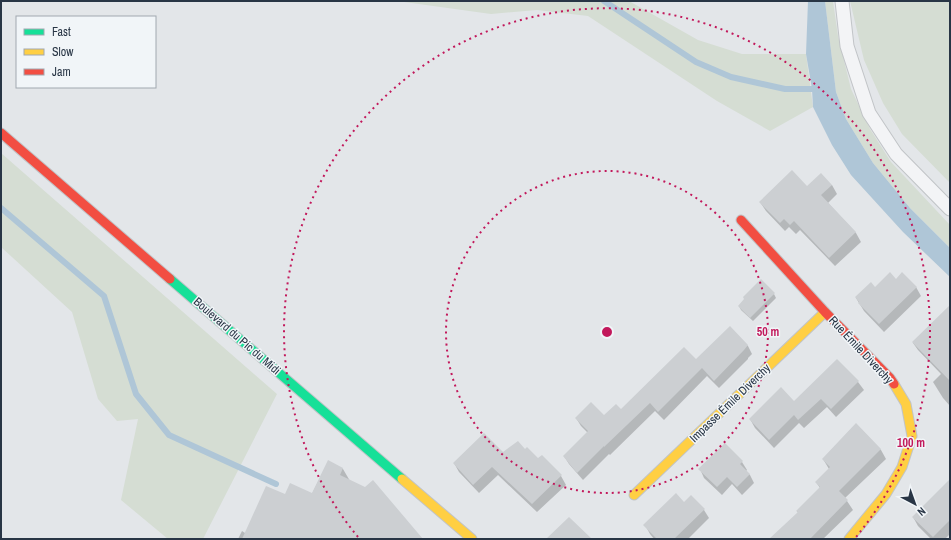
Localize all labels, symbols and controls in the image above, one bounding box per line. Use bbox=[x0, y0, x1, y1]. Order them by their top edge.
legend bbox=[16, 16, 156, 88]
text: Fast bbox=[52, 24, 71, 40]
text: Slow bbox=[52, 44, 74, 60]
text: Jam bbox=[52, 64, 71, 80]
street label: Boulevard du Pic du Midi bbox=[190, 294, 284, 378]
street label: Rue Émile Diverchy bbox=[825, 313, 897, 388]
text: 50 m bbox=[757, 324, 779, 340]
centre of rings bbox=[600, 325, 614, 339]
street label: Impasse Émile Diverchy bbox=[686, 360, 774, 446]
text: 100 m bbox=[897, 435, 925, 451]
north arrow bbox=[895, 484, 935, 524]
text: N bbox=[915, 504, 929, 519]

